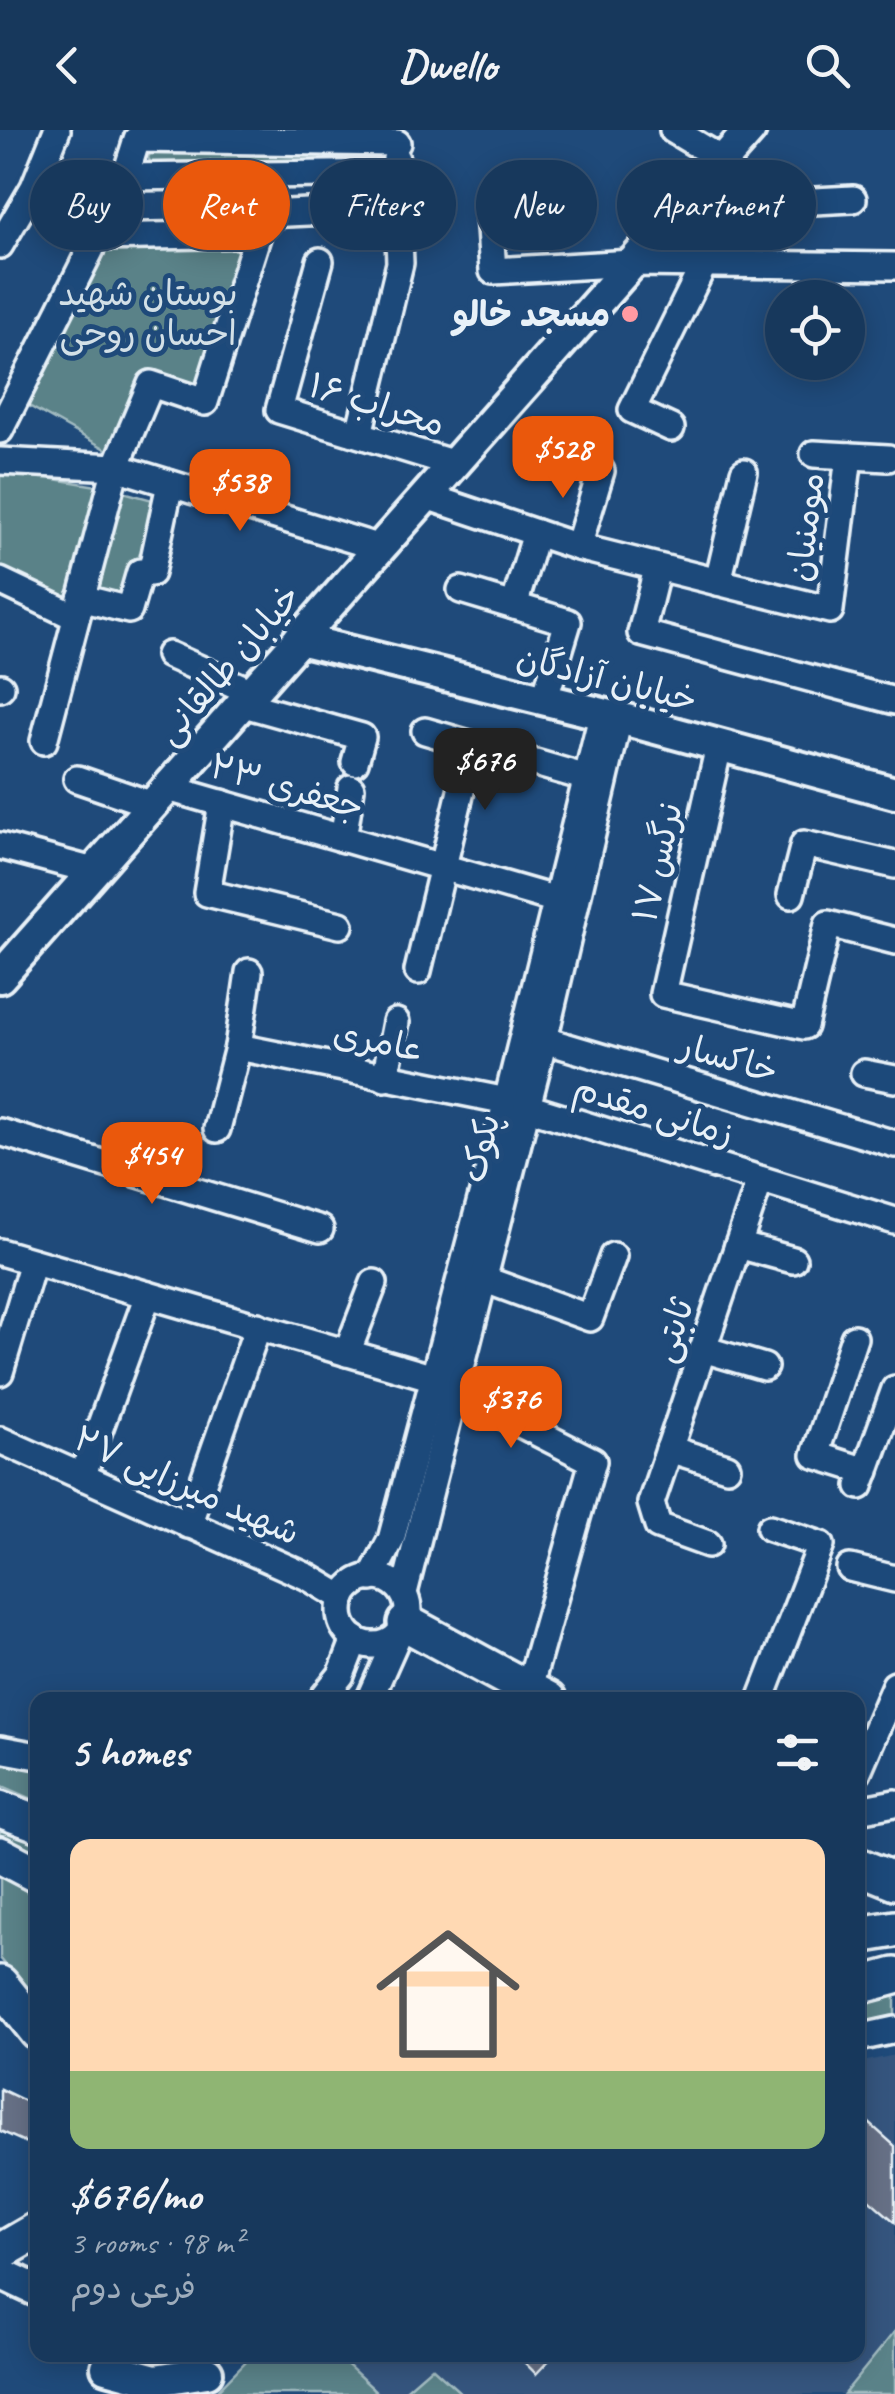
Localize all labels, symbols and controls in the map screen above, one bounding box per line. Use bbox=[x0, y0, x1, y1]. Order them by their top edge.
text: Dwello bbox=[399, 37, 496, 94]
icon: back bbox=[40, 38, 95, 93]
icon: search bbox=[800, 38, 855, 93]
chip: Buy bbox=[30, 160, 143, 250]
chip: Rent bbox=[163, 160, 290, 250]
chip: Filters bbox=[310, 160, 456, 250]
chip: New bbox=[476, 160, 597, 250]
chip: Apartment bbox=[617, 160, 816, 250]
park label: بوستان شهید احسان روحی bbox=[58, 271, 238, 356]
map controls bbox=[765, 280, 865, 380]
button: locate bbox=[765, 280, 865, 380]
place label: مسجد خالو bbox=[450, 292, 610, 337]
marker: مسجد خالو bbox=[619, 303, 641, 325]
street label: محراب ۱۶ bbox=[303, 363, 450, 446]
pin: $528 bbox=[504, 416, 622, 501]
text: $528 bbox=[534, 428, 592, 469]
pin: $538 bbox=[181, 449, 299, 534]
text: $538 bbox=[211, 461, 269, 502]
street label: مومنیان bbox=[776, 470, 835, 584]
street label: خیابان طالقانی bbox=[146, 574, 311, 754]
street label: خیابان آزادگان bbox=[512, 634, 702, 723]
pin: $676 bbox=[426, 728, 544, 813]
text: $676 bbox=[456, 740, 514, 781]
street label: جعفری ۲۳ bbox=[205, 743, 369, 830]
street label: نرگس ۱۷ bbox=[622, 798, 693, 926]
street label: عامری bbox=[329, 1011, 428, 1072]
street label: خاکسار bbox=[672, 1022, 783, 1094]
street label: زمانی مقدم bbox=[567, 1065, 739, 1160]
street label: پکوک bbox=[450, 1109, 511, 1187]
pin: $454 bbox=[93, 1122, 211, 1207]
text: $454 bbox=[123, 1134, 181, 1175]
street label: ثابتی bbox=[641, 1291, 705, 1368]
pin: $376 bbox=[452, 1366, 570, 1451]
text: $376 bbox=[482, 1378, 540, 1419]
street label: شهید میرزایی ۲۷ bbox=[67, 1416, 307, 1555]
icon: filters bbox=[770, 1725, 825, 1780]
text: 5 homes bbox=[70, 1726, 188, 1779]
icon: home bbox=[358, 1904, 538, 2084]
text: $676/mo bbox=[70, 2169, 201, 2222]
text: 3 rooms · 98 m² bbox=[70, 2222, 243, 2263]
text: فرعی دوم bbox=[70, 2267, 196, 2308]

